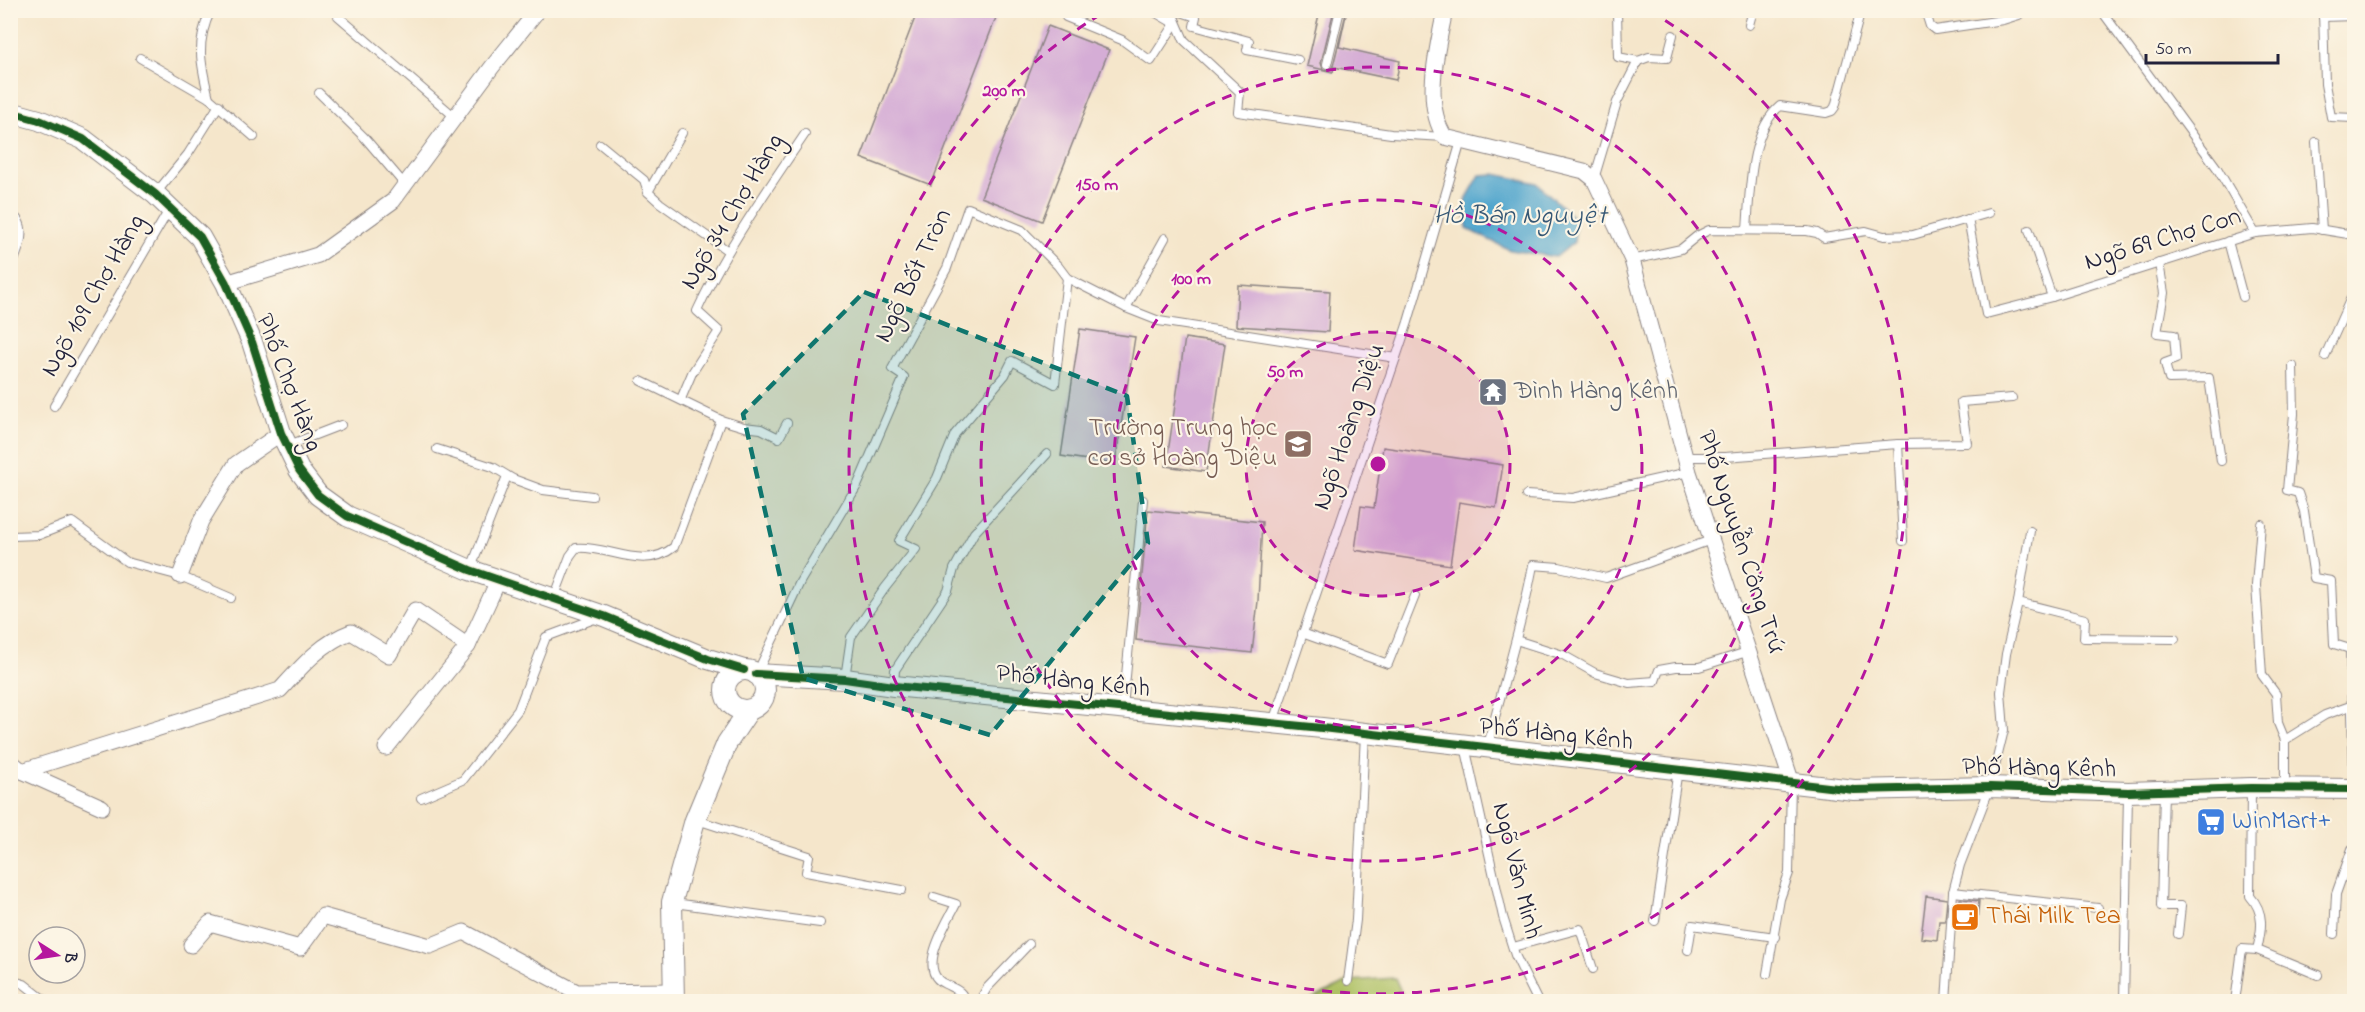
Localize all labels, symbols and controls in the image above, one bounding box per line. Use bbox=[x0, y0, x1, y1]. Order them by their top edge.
scale bar bbox=[2146, 27, 2278, 65]
text: 50 m bbox=[2155, 37, 2192, 63]
text: 200 m bbox=[982, 79, 1026, 105]
street label: Ngõ 34 Chợ Hàng bbox=[671, 127, 795, 297]
text: 150 m bbox=[1076, 173, 1118, 199]
water label: Hồ Bán Nguyệt bbox=[1434, 197, 1609, 237]
street label: Ngõ 69 Chợ Con bbox=[2080, 198, 2246, 282]
street label: Ngõ Bốt Tròn bbox=[865, 203, 963, 349]
street label: Ngõ 109 Chợ Hàng bbox=[32, 207, 156, 385]
text: 100 m bbox=[1171, 267, 1211, 293]
street label: Phố Chợ Hàng bbox=[244, 308, 332, 458]
street label: Ngõ Hoàng Diệu bbox=[1304, 339, 1396, 515]
text: 50 m bbox=[1267, 360, 1303, 386]
place label: Đình Hàng Kênh bbox=[1513, 373, 1678, 411]
temple icon: Đình Hàng Kênh bbox=[1477, 376, 1509, 408]
place label: Trường Trung học cơ sở Hoàng Diệu bbox=[1087, 410, 1277, 478]
street label: Phố Nguyễn Công Trứ bbox=[1686, 425, 1794, 659]
school or university icon: Trường Trung học cơ sở Hoàng Diệu bbox=[1282, 428, 1314, 460]
centre of rings bbox=[1368, 454, 1388, 474]
street label: Phố Hàng Kênh bbox=[994, 655, 1152, 709]
street label: Phố Hàng Kênh bbox=[1477, 708, 1635, 762]
street label: Phố Hàng Kênh bbox=[1961, 749, 2117, 789]
street label: Ngõ Văn Minh bbox=[1481, 799, 1551, 943]
place label: WinMart+ bbox=[2232, 803, 2331, 841]
supermarket icon: WinMart+ bbox=[2195, 806, 2227, 838]
place label: Thái Milk Tea bbox=[1986, 898, 2121, 936]
cafe icon: Thái Milk Tea bbox=[1949, 901, 1981, 933]
north arrow bbox=[27, 925, 87, 985]
text: B bbox=[57, 949, 83, 966]

